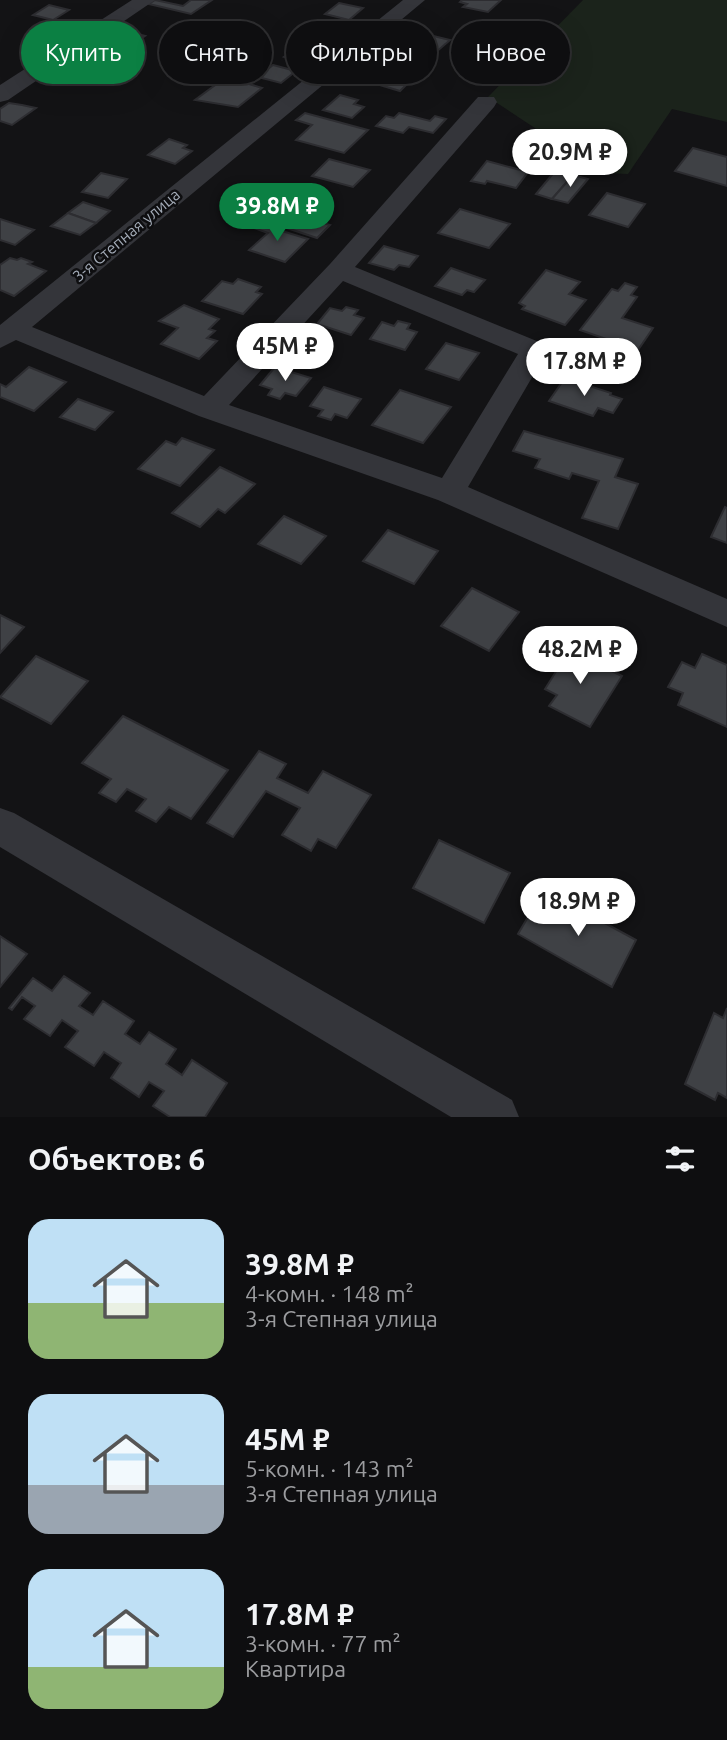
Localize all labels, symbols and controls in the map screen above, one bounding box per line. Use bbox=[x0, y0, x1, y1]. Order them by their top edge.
chip: Купить bbox=[21, 21, 145, 84]
chip: Снять bbox=[159, 21, 272, 84]
chip: Фильтры bbox=[286, 21, 437, 84]
chip: Новое bbox=[451, 21, 570, 84]
pin: 20.9M ₽ bbox=[505, 130, 635, 189]
text: 20.9M ₽ bbox=[528, 139, 612, 164]
pin: 39.8M ₽ bbox=[212, 184, 342, 243]
street label: 3-я Степная улица bbox=[69, 185, 183, 285]
text: 39.8M ₽ bbox=[235, 193, 319, 218]
pin: 45M ₽ bbox=[236, 324, 334, 383]
text: 45M ₽ bbox=[253, 333, 317, 358]
pin: 17.8M ₽ bbox=[519, 338, 649, 398]
text: 17.8M ₽ bbox=[542, 348, 626, 373]
pin: 48.2M ₽ bbox=[515, 626, 645, 686]
text: 48.2M ₽ bbox=[538, 636, 622, 661]
pin: 18.9M ₽ bbox=[513, 878, 643, 938]
text: 18.9M ₽ bbox=[536, 888, 620, 913]
icon: filters bbox=[661, 1140, 699, 1178]
text: Объектов: 6 bbox=[28, 1142, 205, 1176]
icon: home bbox=[84, 1247, 168, 1331]
text: 39.8M ₽ bbox=[245, 1247, 354, 1281]
text: 4-комн. · 148 m² bbox=[245, 1281, 414, 1306]
text: 3-я Степная улица bbox=[245, 1306, 438, 1331]
icon: home bbox=[84, 1422, 168, 1506]
text: 45M ₽ bbox=[245, 1422, 330, 1456]
text: 5-комн. · 143 m² bbox=[245, 1456, 414, 1481]
text: 3-я Степная улица bbox=[245, 1481, 438, 1506]
icon: home bbox=[84, 1597, 168, 1681]
text: 17.8M ₽ bbox=[245, 1597, 354, 1631]
text: 3-комн. · 77 m² bbox=[245, 1631, 401, 1656]
text: Квартира bbox=[245, 1656, 346, 1681]

